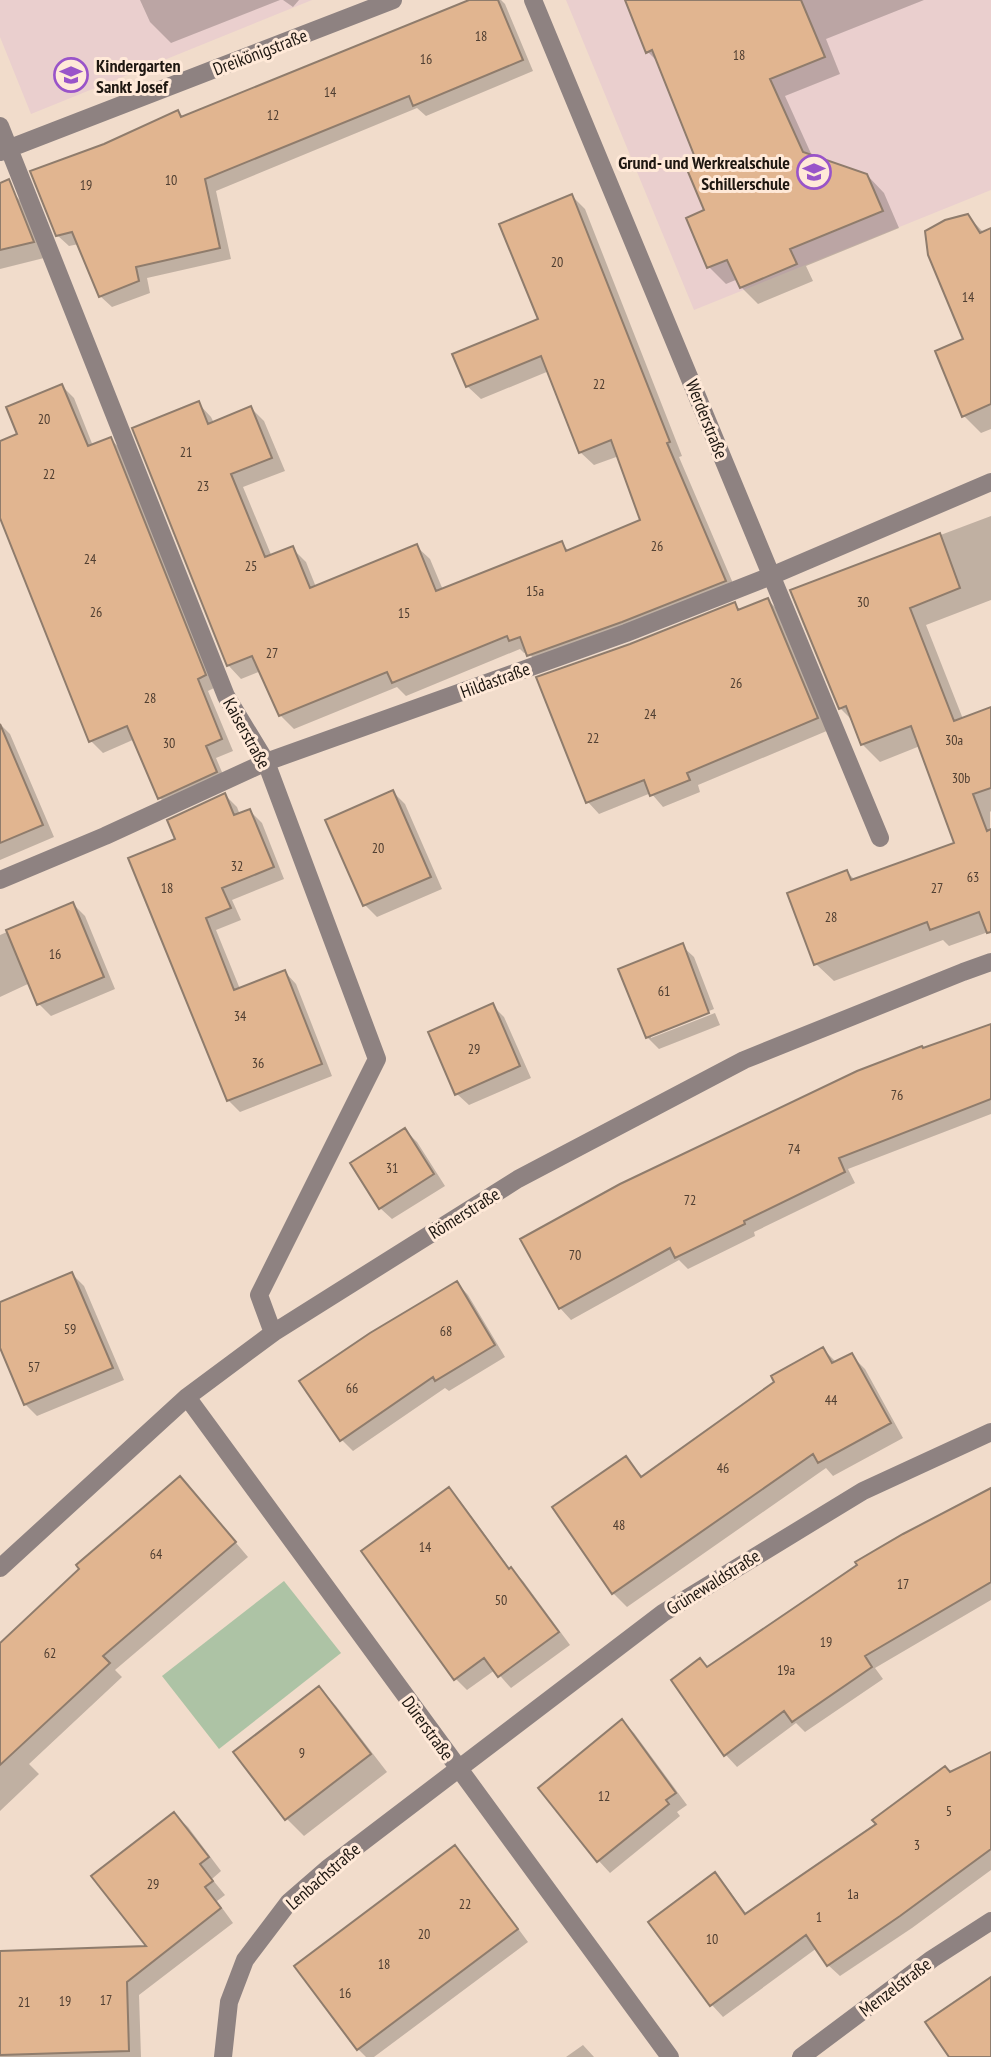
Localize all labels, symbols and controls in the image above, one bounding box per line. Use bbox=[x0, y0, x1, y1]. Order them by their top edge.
street label: Dreikönigstraße bbox=[210, 23, 310, 81]
house number: 18 bbox=[475, 27, 487, 45]
house number: 18 bbox=[733, 46, 745, 64]
house number: 16 bbox=[420, 50, 432, 68]
place label: Kindergarten Sankt Josef bbox=[96, 54, 181, 98]
school or university icon: Kindergarten Sankt Josef bbox=[52, 56, 90, 94]
house number: 14 bbox=[324, 83, 337, 101]
house number: 12 bbox=[267, 106, 279, 124]
place label: Grund- und Werkrealschule Schillerschule bbox=[618, 151, 790, 195]
school or university icon: Grund- und Werkrealschule Schillerschule bbox=[795, 153, 833, 191]
house number: 10 bbox=[165, 171, 177, 189]
house number: 19 bbox=[80, 176, 92, 194]
house number: 20 bbox=[551, 253, 563, 271]
house number: 14 bbox=[962, 288, 975, 306]
house number: 22 bbox=[593, 375, 605, 393]
street label: Werderstraße bbox=[681, 376, 733, 462]
house number: 20 bbox=[38, 410, 50, 428]
house number: 21 bbox=[180, 443, 192, 461]
house number: 22 bbox=[43, 465, 55, 483]
house number: 23 bbox=[197, 477, 209, 495]
house number: 26 bbox=[651, 537, 663, 555]
house number: 24 bbox=[84, 550, 97, 568]
house number: 25 bbox=[245, 557, 257, 575]
house number: 15a bbox=[526, 582, 544, 600]
house number: 30 bbox=[857, 593, 869, 611]
house number: 26 bbox=[90, 603, 102, 621]
house number: 15 bbox=[398, 604, 410, 622]
house number: 27 bbox=[266, 644, 278, 662]
street label: Hildastraße bbox=[457, 657, 533, 703]
house number: 26 bbox=[730, 674, 742, 692]
house number: 28 bbox=[144, 689, 156, 707]
street label: Kaiserstraße bbox=[218, 694, 276, 772]
house number: 24 bbox=[644, 705, 657, 723]
house number: 22 bbox=[587, 729, 599, 747]
house number: 30a bbox=[945, 731, 963, 749]
house number: 30 bbox=[163, 734, 175, 752]
house number: 30b bbox=[952, 769, 970, 787]
house number: 20 bbox=[372, 839, 384, 857]
house number: 32 bbox=[231, 857, 243, 875]
house number: 63 bbox=[967, 868, 979, 886]
house number: 18 bbox=[161, 879, 173, 897]
house number: 27 bbox=[931, 879, 943, 897]
house number: 28 bbox=[825, 908, 837, 926]
house number: 16 bbox=[49, 945, 61, 963]
house number: 61 bbox=[658, 982, 670, 1000]
house number: 34 bbox=[234, 1007, 247, 1025]
house number: 29 bbox=[468, 1040, 480, 1058]
house number: 36 bbox=[252, 1054, 264, 1072]
house number: 76 bbox=[891, 1086, 903, 1104]
house number: 74 bbox=[788, 1140, 801, 1158]
house number: 31 bbox=[386, 1159, 398, 1177]
street label: Römerstraße bbox=[424, 1182, 504, 1244]
house number: 72 bbox=[684, 1191, 696, 1209]
house number: 70 bbox=[569, 1246, 581, 1264]
house number: 59 bbox=[64, 1320, 76, 1338]
house number: 68 bbox=[440, 1322, 452, 1340]
house number: 57 bbox=[28, 1358, 40, 1376]
house number: 66 bbox=[346, 1379, 358, 1397]
house number: 44 bbox=[825, 1391, 838, 1409]
house number: 46 bbox=[717, 1459, 729, 1477]
house number: 48 bbox=[613, 1516, 625, 1534]
house number: 14 bbox=[419, 1538, 432, 1556]
street label: Grünewaldstraße bbox=[662, 1544, 764, 1620]
house number: 64 bbox=[150, 1545, 163, 1563]
house number: 17 bbox=[897, 1575, 909, 1593]
house number: 50 bbox=[495, 1591, 507, 1609]
house number: 19 bbox=[820, 1633, 832, 1651]
house number: 62 bbox=[44, 1644, 56, 1662]
house number: 19a bbox=[777, 1661, 795, 1679]
street label: Dürerstraße bbox=[397, 1691, 459, 1765]
house number: 9 bbox=[299, 1744, 305, 1762]
house number: 12 bbox=[598, 1787, 610, 1805]
house number: 5 bbox=[946, 1802, 952, 1820]
house number: 3 bbox=[914, 1836, 920, 1854]
street label: Lenbachstraße bbox=[281, 1838, 365, 1914]
house number: 29 bbox=[147, 1875, 159, 1893]
house number: 1a bbox=[847, 1885, 859, 1903]
house number: 22 bbox=[459, 1895, 471, 1913]
house number: 1 bbox=[816, 1908, 822, 1926]
house number: 20 bbox=[418, 1925, 430, 1943]
house number: 10 bbox=[706, 1930, 718, 1948]
street label: Menzelstraße bbox=[855, 1953, 935, 2021]
house number: 18 bbox=[378, 1955, 390, 1973]
house number: 16 bbox=[339, 1984, 351, 2002]
house number: 17 bbox=[100, 1991, 112, 2009]
house number: 19 bbox=[59, 1992, 71, 2010]
house number: 21 bbox=[18, 1993, 30, 2011]

